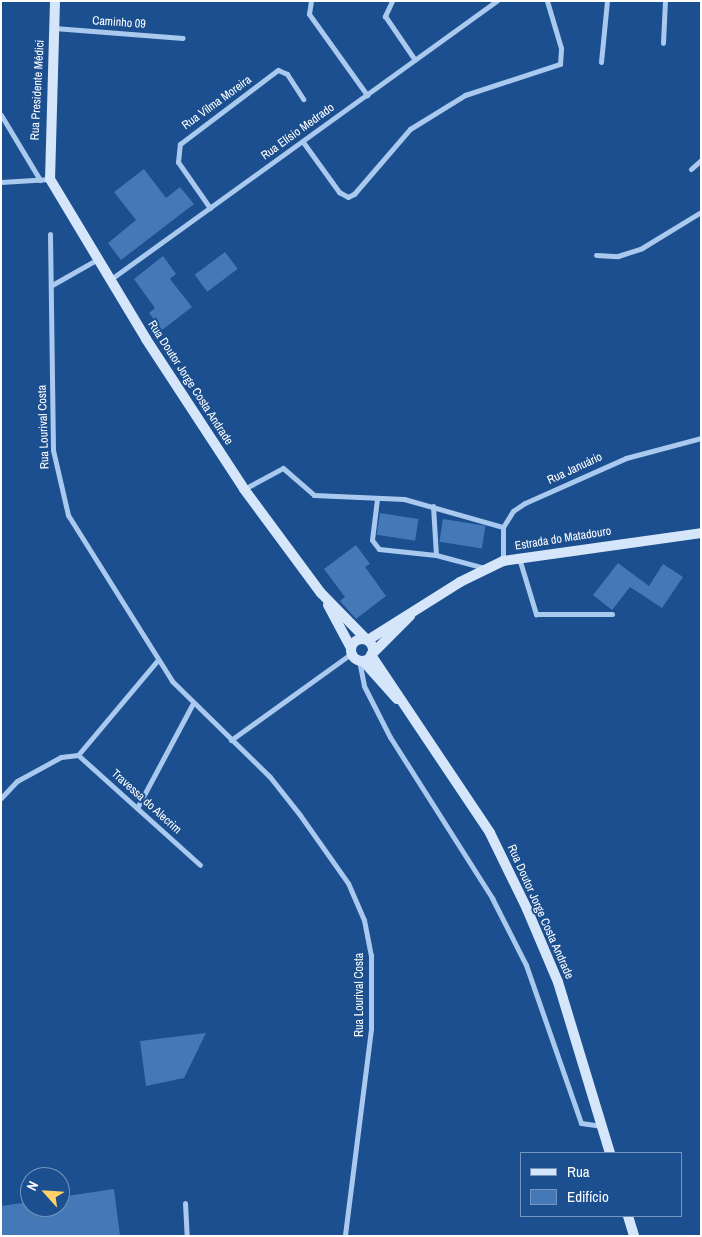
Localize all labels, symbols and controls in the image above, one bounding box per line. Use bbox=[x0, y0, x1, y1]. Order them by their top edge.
street label: Caminho 09 bbox=[92, 14, 146, 32]
street label: Rua Presidente Médici bbox=[28, 39, 48, 141]
street label: Rua Vilma Moreira bbox=[179, 73, 255, 133]
street label: Rua Elísio Medrado bbox=[259, 101, 337, 163]
street label: Rua Doutor Jorge Costa Andrade bbox=[144, 318, 236, 448]
street label: Rua Lourival Costa bbox=[35, 385, 53, 469]
street label: Rua Januário bbox=[545, 450, 605, 488]
street label: Estrada do Matadouro bbox=[514, 524, 612, 554]
street label: Travessa do Alecrim bbox=[108, 767, 184, 837]
street label: Rua Doutor Jorge Costa Andrade bbox=[504, 842, 576, 982]
street label: Rua Lourival Costa bbox=[353, 953, 367, 1037]
legend bbox=[520, 1152, 682, 1217]
text: Rua bbox=[567, 1161, 590, 1182]
north arrow bbox=[20, 1167, 70, 1217]
text: N bbox=[23, 1178, 42, 1194]
text: Edifício bbox=[567, 1186, 609, 1207]

